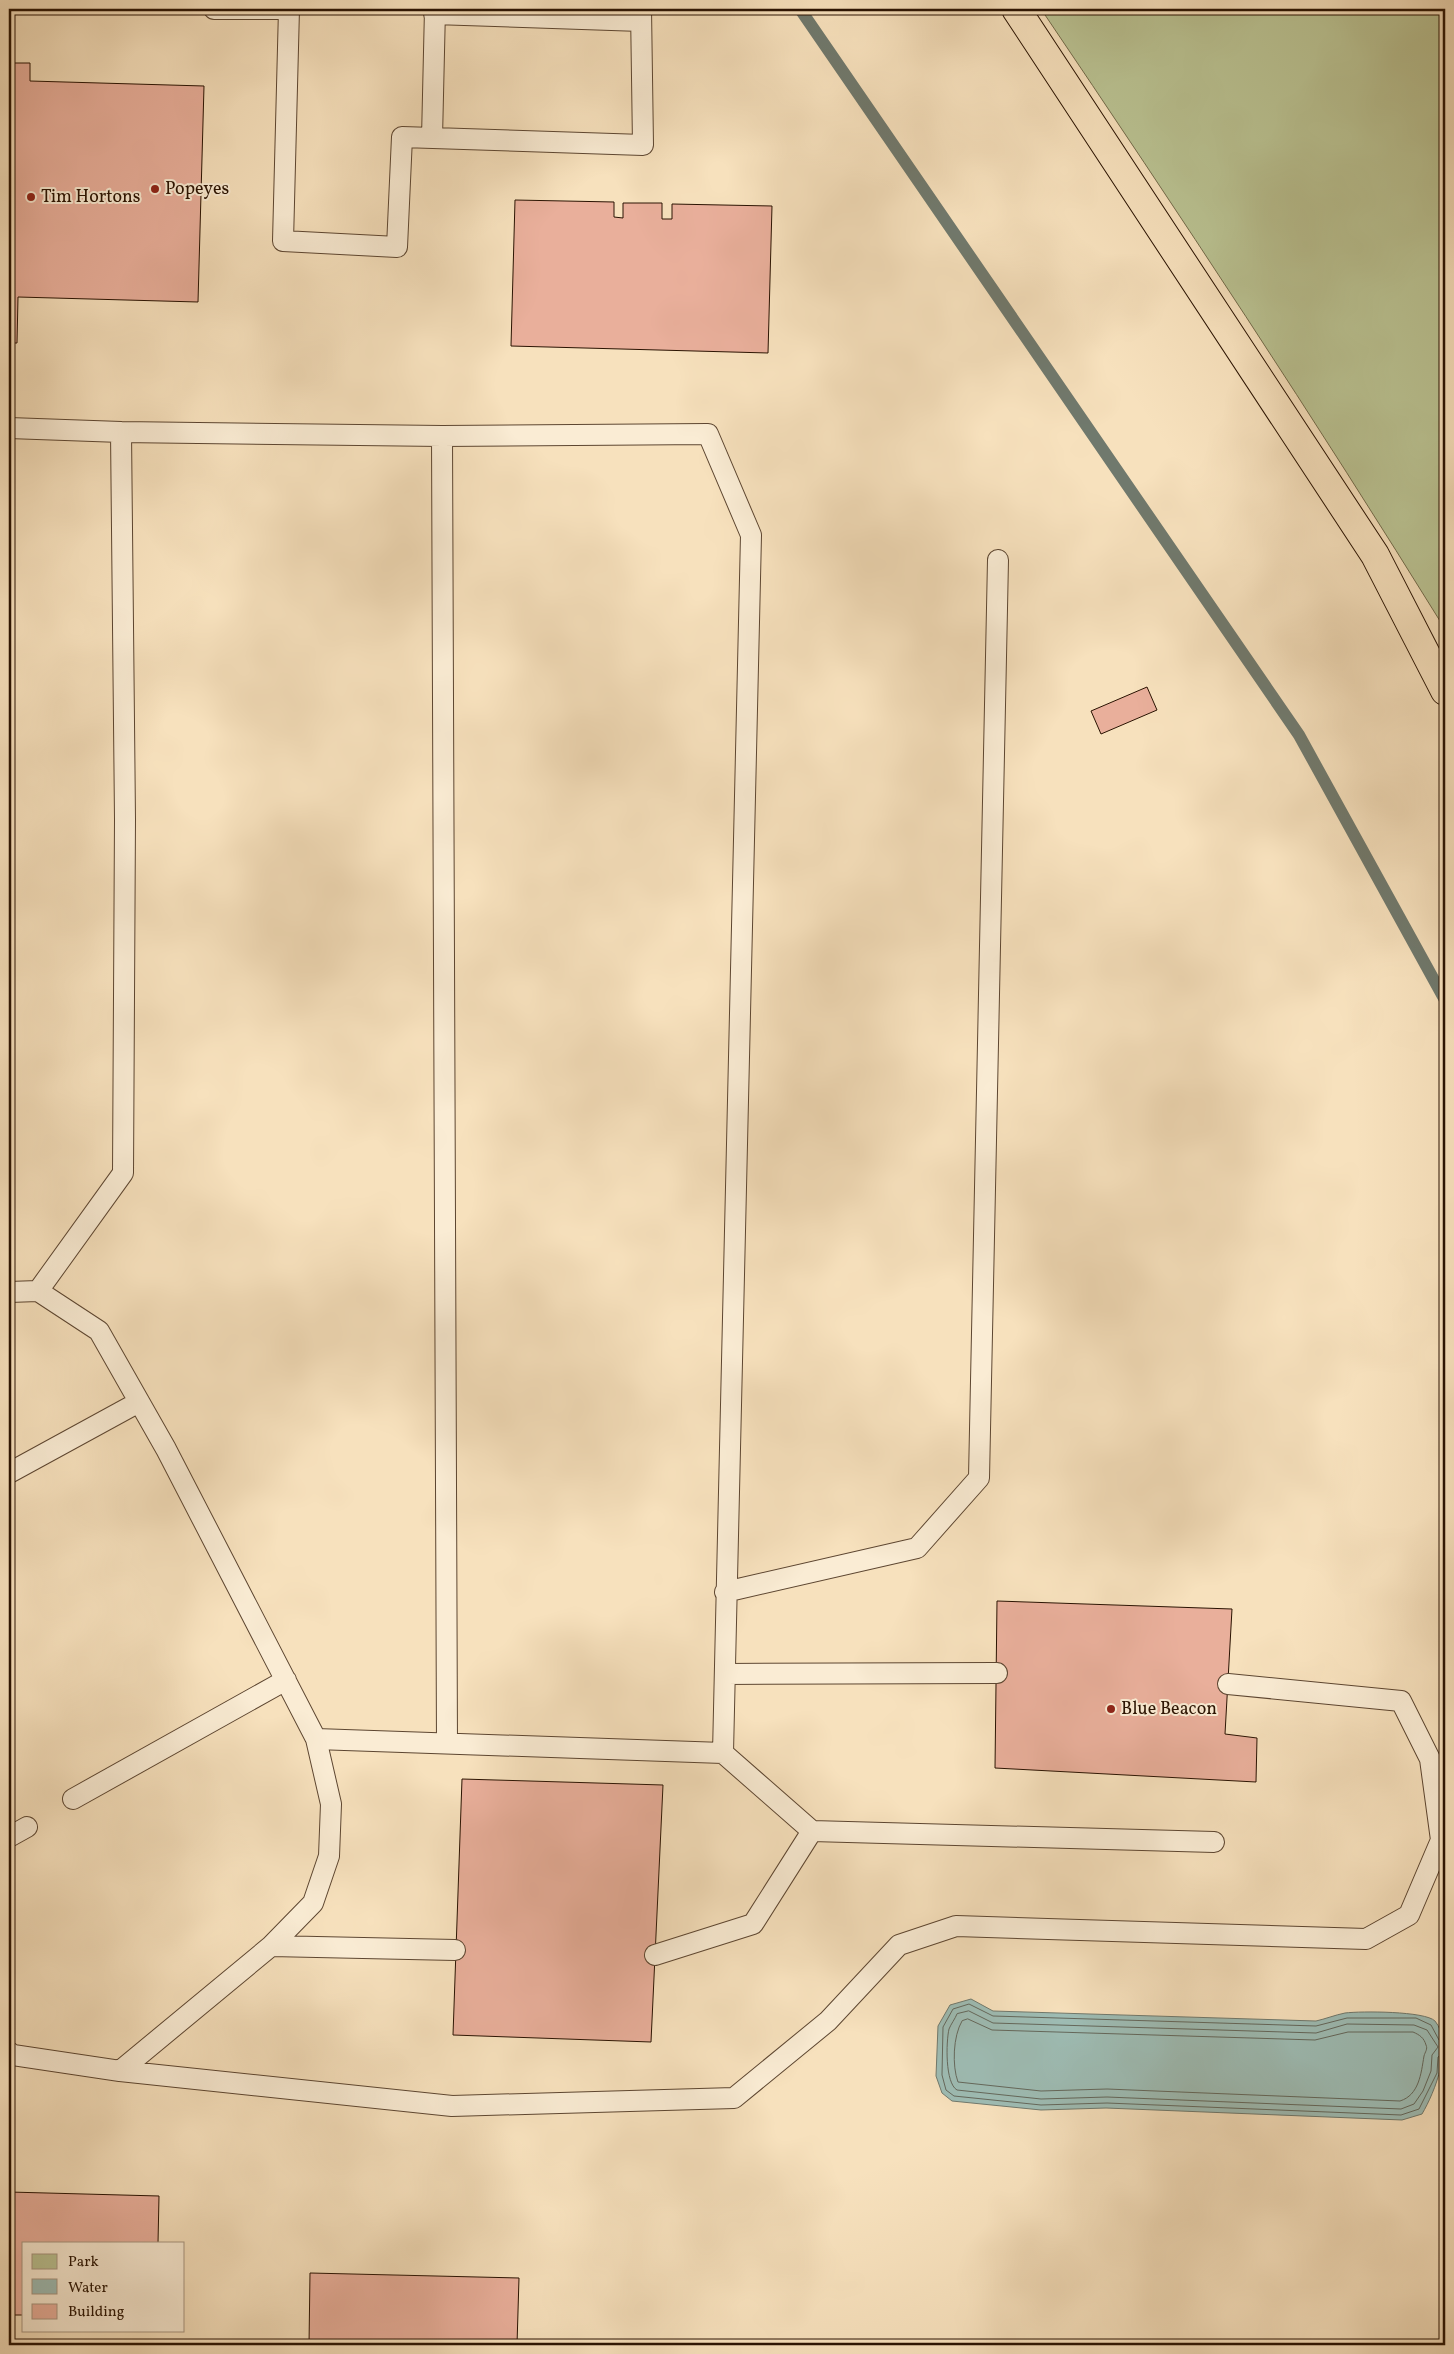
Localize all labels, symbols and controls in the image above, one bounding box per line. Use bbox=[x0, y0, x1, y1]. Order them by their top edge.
place label: Popeyes bbox=[165, 177, 229, 202]
marker: Popeyes bbox=[149, 183, 161, 195]
place label: Tim Hortons bbox=[41, 185, 140, 210]
marker: Tim Hortons bbox=[25, 191, 37, 203]
place label: Blue Beacon bbox=[1121, 1697, 1217, 1722]
marker: Blue Beacon bbox=[1105, 1703, 1117, 1715]
legend bbox=[22, 2242, 185, 2332]
text: Park bbox=[68, 2252, 99, 2273]
text: Water bbox=[68, 2278, 108, 2299]
text: Building bbox=[68, 2302, 125, 2323]

